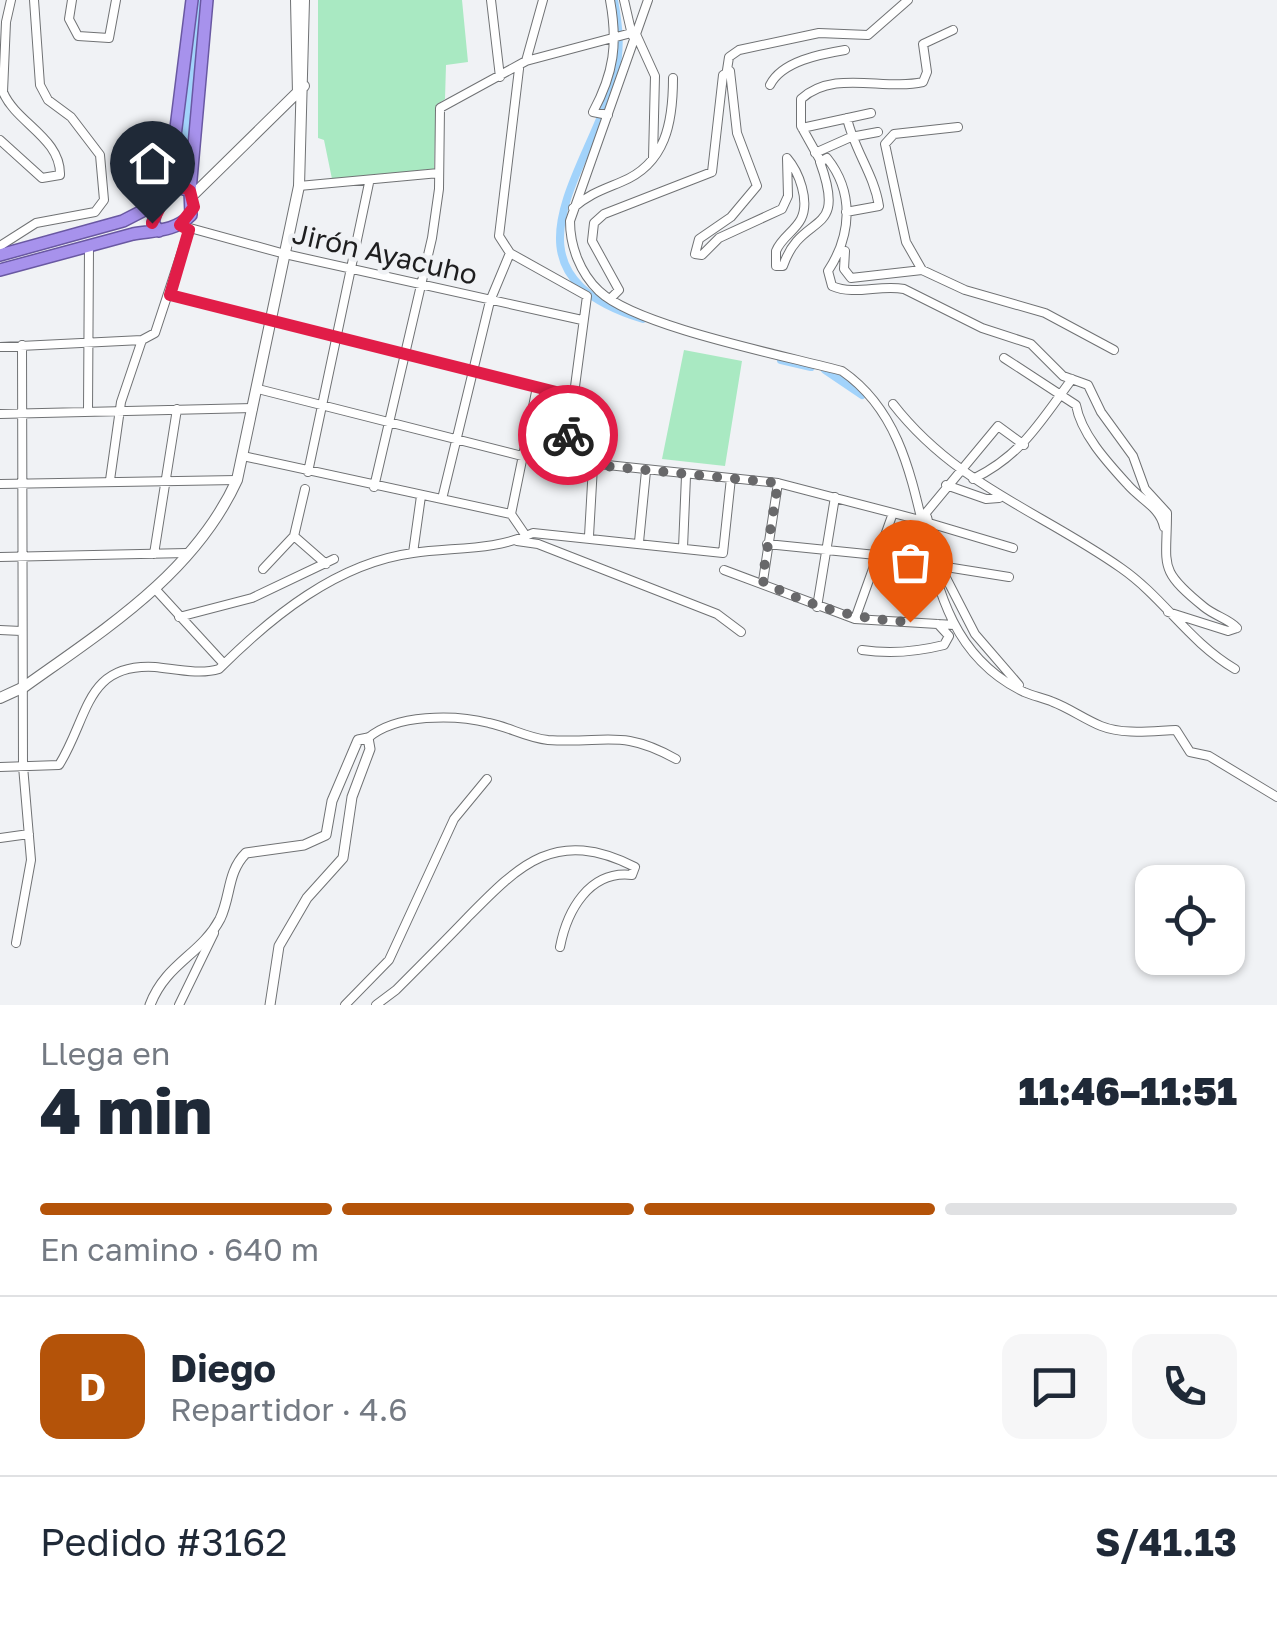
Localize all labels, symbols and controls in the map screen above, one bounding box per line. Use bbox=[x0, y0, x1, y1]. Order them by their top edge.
pin bbox=[110, 121, 195, 224]
icon: home bbox=[125, 136, 180, 191]
street label: Jirón Ayacuho bbox=[289, 216, 481, 291]
courier bbox=[518, 385, 618, 485]
icon: bike bbox=[541, 408, 596, 463]
pin bbox=[868, 520, 953, 623]
icon: bag bbox=[883, 535, 938, 590]
map controls bbox=[1135, 865, 1245, 975]
button: locate bbox=[1135, 865, 1245, 975]
text: Llega en bbox=[40, 1034, 170, 1072]
text: 11:46–11:51 bbox=[1018, 1068, 1237, 1113]
text: 4 min bbox=[40, 1070, 212, 1148]
text: En camino · 640 m bbox=[40, 1230, 319, 1268]
button: chat bbox=[1002, 1334, 1107, 1439]
button: phone bbox=[1132, 1334, 1237, 1439]
text: Diego bbox=[170, 1345, 276, 1390]
text: D bbox=[79, 1364, 106, 1409]
text: Repartidor · 4.6 bbox=[170, 1390, 408, 1428]
text: Pedido #3162 bbox=[40, 1519, 287, 1564]
text: S/41.13 bbox=[1095, 1519, 1237, 1564]

